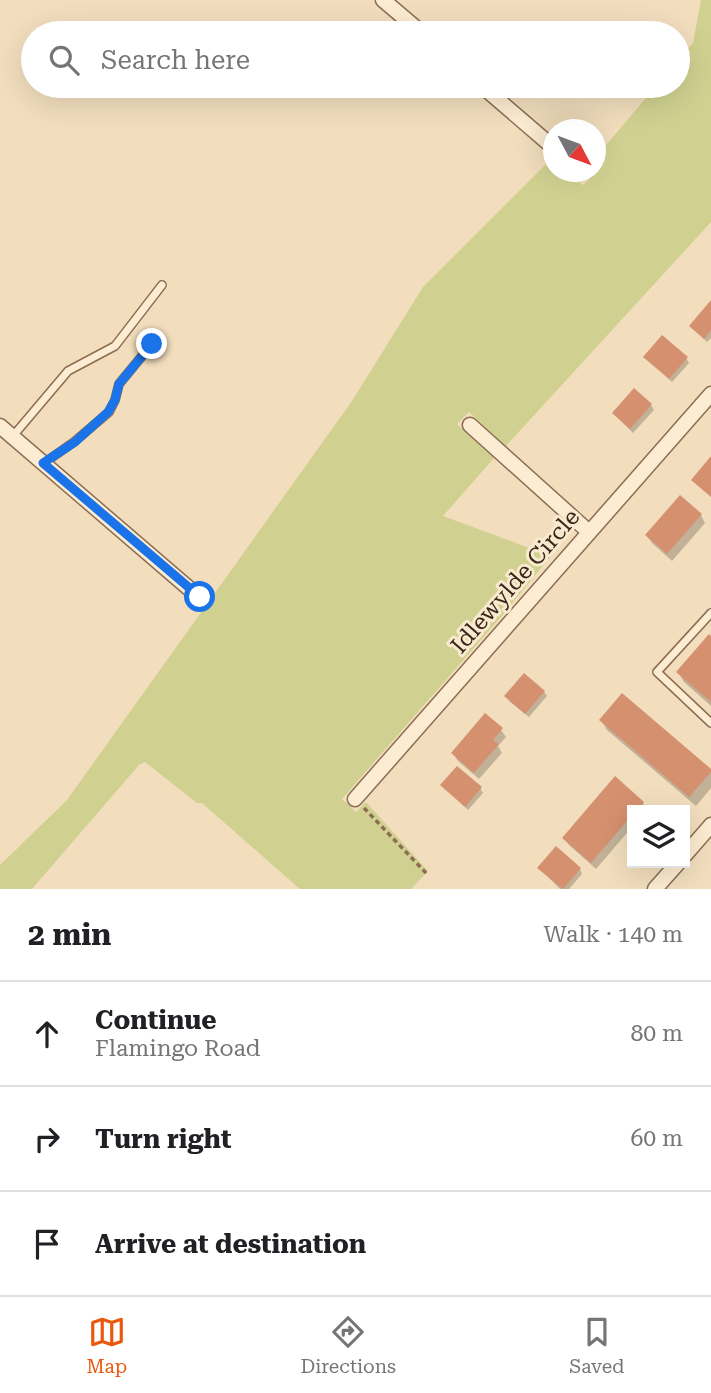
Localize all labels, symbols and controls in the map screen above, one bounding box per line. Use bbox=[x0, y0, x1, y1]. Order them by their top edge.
search box bbox=[21, 21, 690, 98]
icon: search bbox=[45, 41, 83, 79]
text: Search here bbox=[101, 45, 250, 75]
north arrow bbox=[543, 119, 606, 182]
route end bbox=[136, 328, 167, 359]
street label: Idlewylde Circle bbox=[445, 504, 585, 659]
route start bbox=[184, 581, 215, 612]
map controls bbox=[627, 805, 690, 868]
button: layers bbox=[627, 805, 690, 868]
text: 2 min bbox=[28, 917, 111, 952]
text: Walk · 140 m bbox=[544, 921, 683, 948]
text: Continue bbox=[95, 1005, 217, 1035]
icon: ahead bbox=[28, 1015, 66, 1053]
text: 80 m bbox=[630, 1020, 683, 1047]
text: Flamingo Road bbox=[95, 1035, 260, 1062]
icon: right bbox=[28, 1120, 66, 1158]
text: Turn right bbox=[95, 1124, 231, 1154]
text: 60 m bbox=[630, 1125, 683, 1152]
icon: arrive bbox=[28, 1225, 66, 1263]
text: Arrive at destination bbox=[95, 1229, 366, 1259]
tab: Map bbox=[87, 1313, 127, 1378]
tab: Directions bbox=[300, 1313, 396, 1378]
tab: Saved bbox=[569, 1313, 624, 1378]

